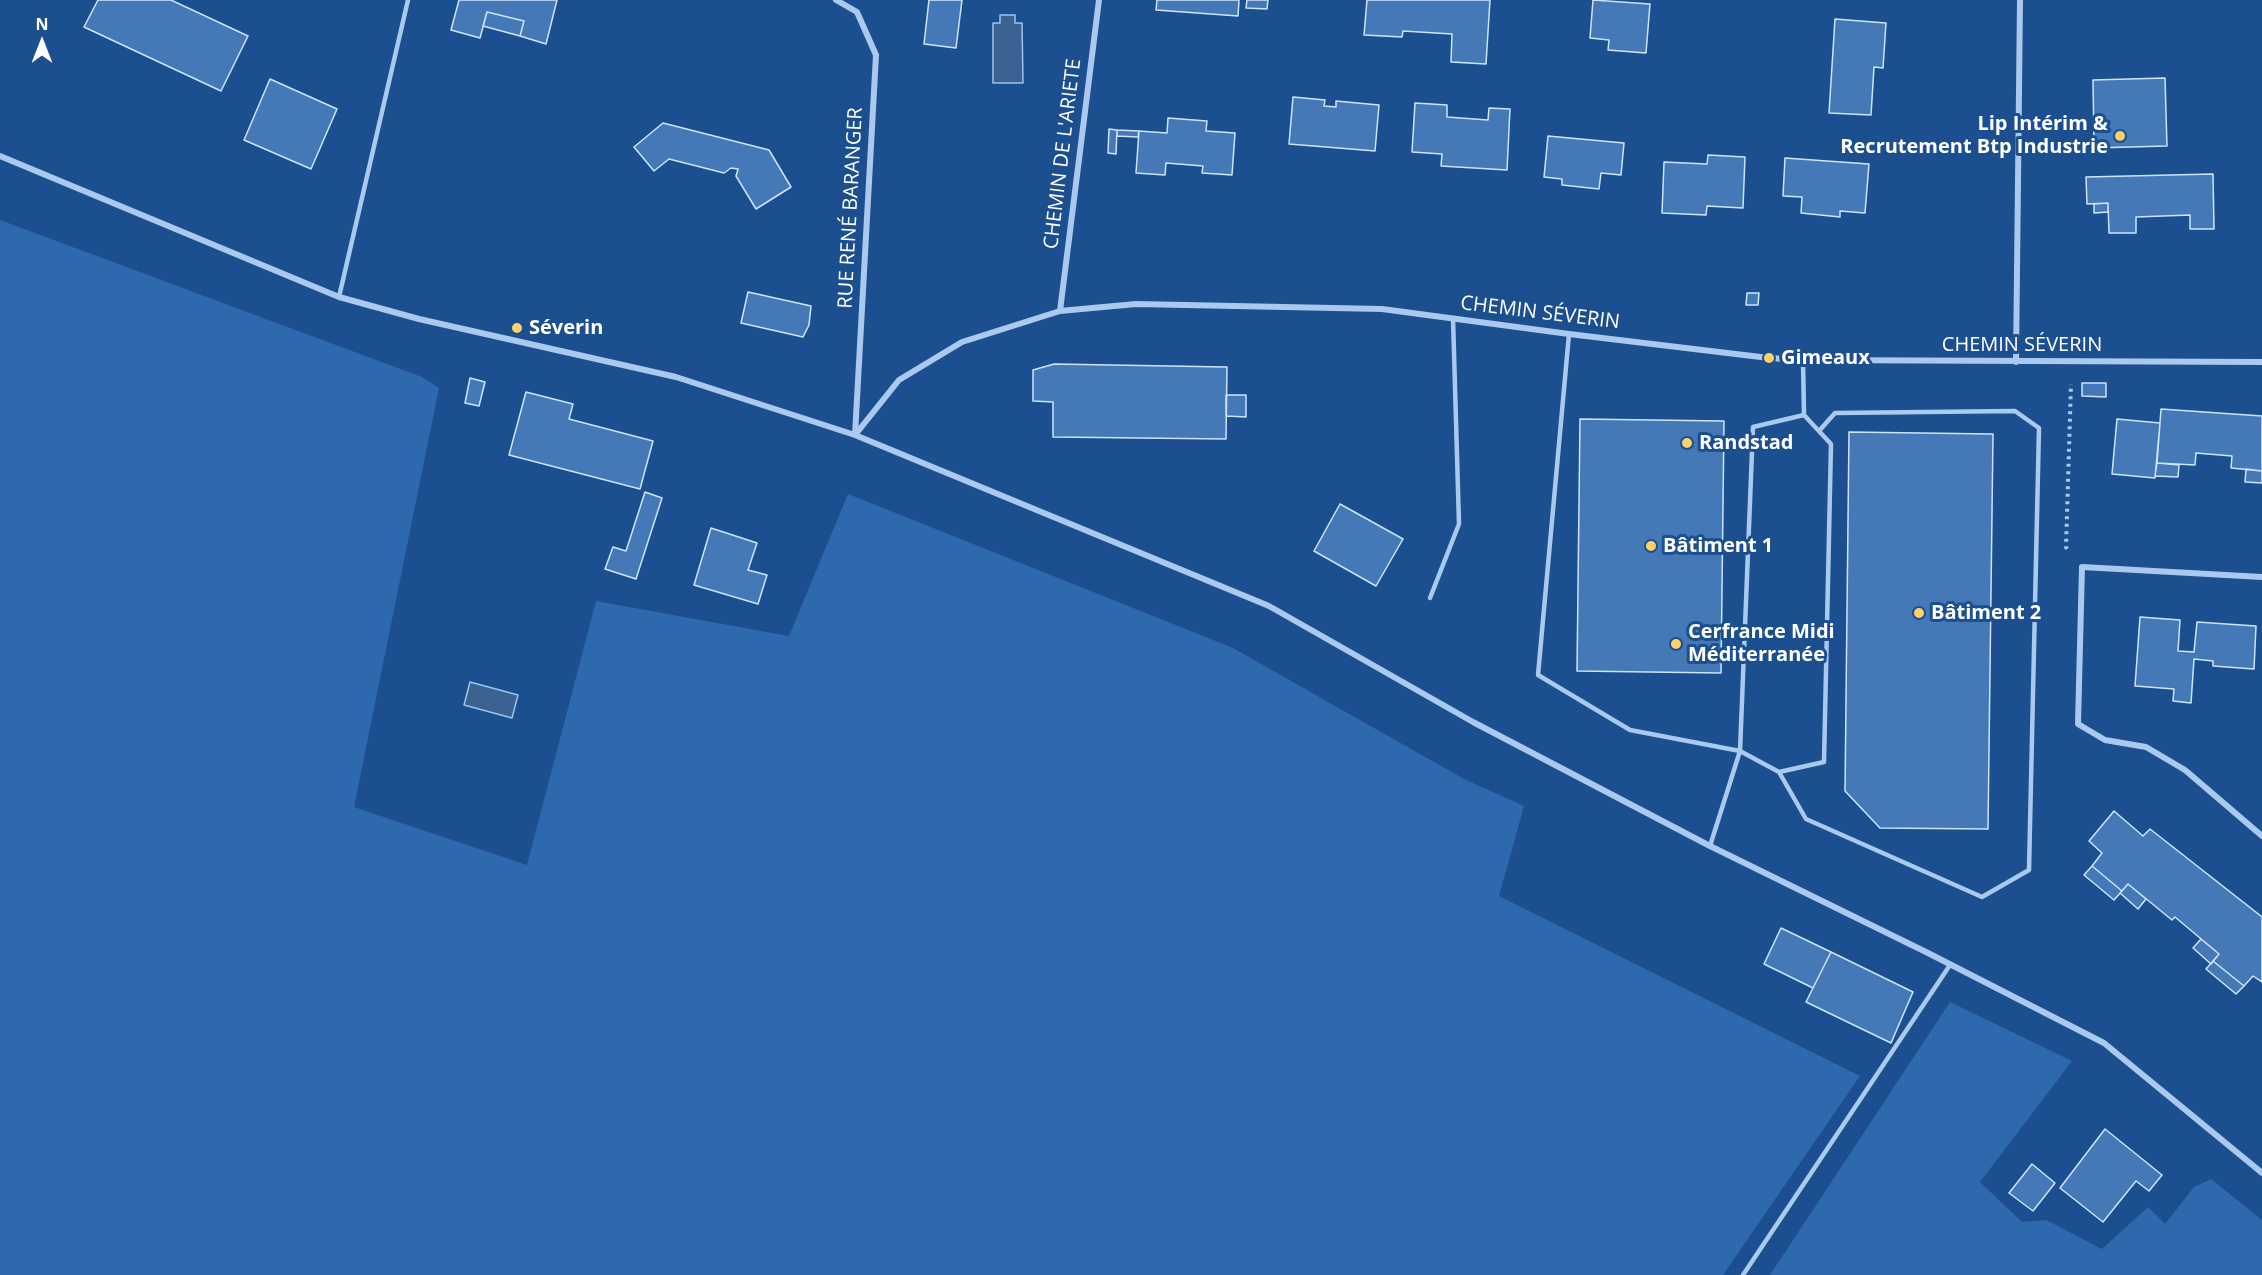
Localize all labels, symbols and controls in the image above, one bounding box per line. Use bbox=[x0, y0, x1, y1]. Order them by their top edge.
north arrow bbox=[12, 12, 72, 72]
text: N bbox=[35, 13, 49, 35]
street label: CHEMIN DE L'ARIETE bbox=[1039, 57, 1087, 251]
street label: RUE RENÉ BARANGER bbox=[834, 107, 868, 309]
place label: Lip Intérim & Recrutement Btp Industrie bbox=[1840, 112, 2108, 159]
marker: Lip Intérim & Recrutement Btp Industrie bbox=[2113, 129, 2127, 143]
street label: CHEMIN SÉVERIN bbox=[1459, 291, 1621, 335]
place label: Séverin bbox=[529, 316, 603, 340]
marker: Séverin bbox=[510, 321, 524, 335]
street label: CHEMIN SÉVERIN bbox=[1942, 333, 2102, 357]
place label: Gimeaux bbox=[1781, 346, 1870, 370]
marker: Gimeaux bbox=[1762, 351, 1776, 365]
place label: Randstad bbox=[1699, 431, 1793, 455]
marker: Randstad bbox=[1680, 436, 1694, 450]
place label: Bâtiment 1 bbox=[1663, 534, 1773, 558]
marker: Bâtiment 1 bbox=[1644, 539, 1658, 553]
place label: Bâtiment 2 bbox=[1931, 601, 2041, 625]
marker: Bâtiment 2 bbox=[1912, 606, 1926, 620]
place label: Cerfrance Midi Méditerranée bbox=[1688, 620, 1835, 667]
marker: Cerfrance Midi Méditerranée bbox=[1669, 637, 1683, 651]

